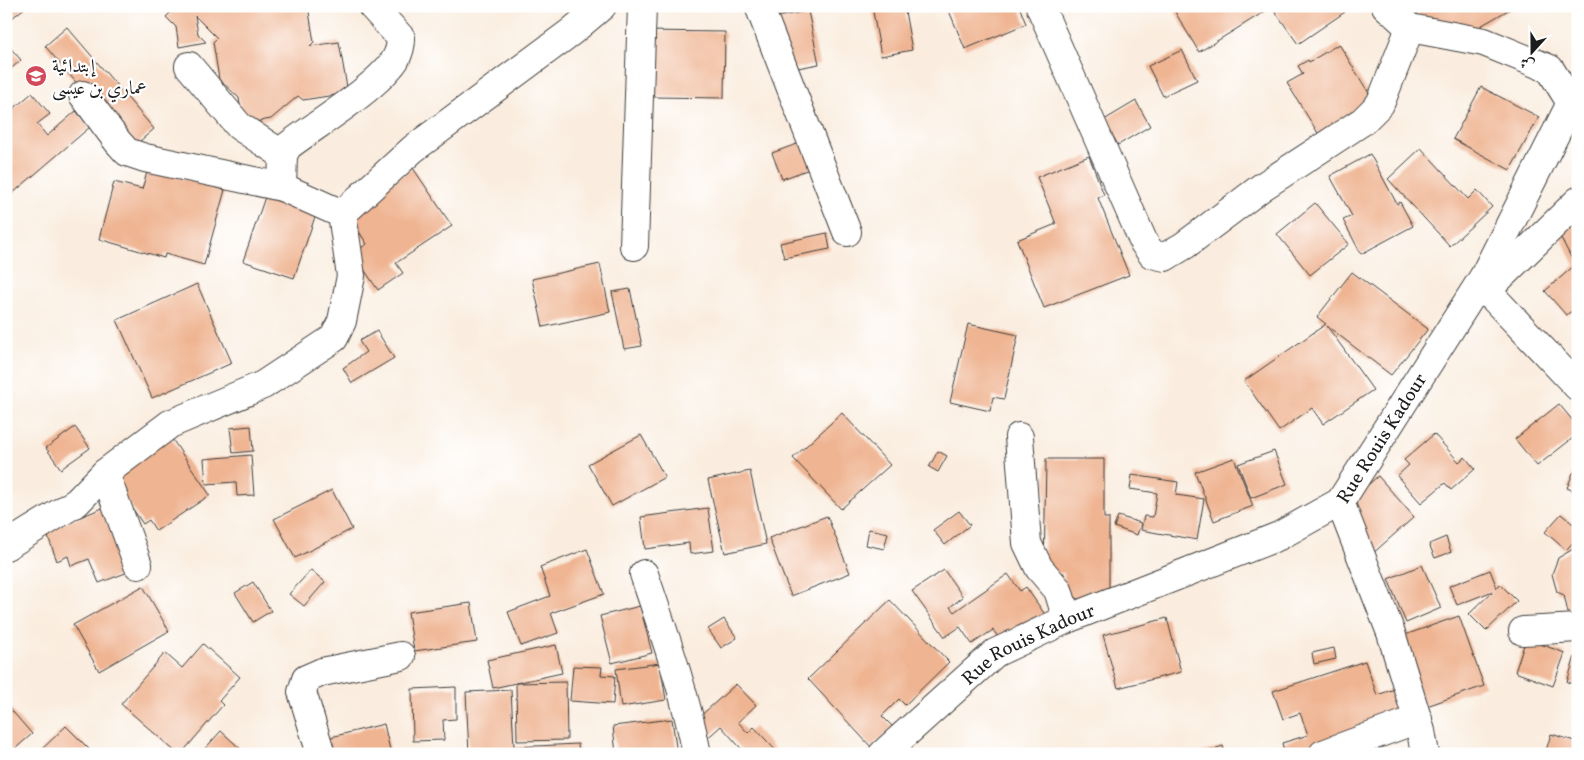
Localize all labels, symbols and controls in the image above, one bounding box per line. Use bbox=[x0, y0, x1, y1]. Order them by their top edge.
north arrow bbox=[1506, 28, 1556, 78]
text: ش bbox=[1518, 51, 1538, 74]
place label: إبتدائية عماري بن عيسى bbox=[52, 54, 147, 103]
school or university icon: إبتدائية عماري بن عيسى bbox=[24, 64, 48, 88]
street label: Rue Rouis Kadour bbox=[1331, 369, 1434, 509]
street label: Rue Rouis Kadour bbox=[957, 598, 1099, 692]

